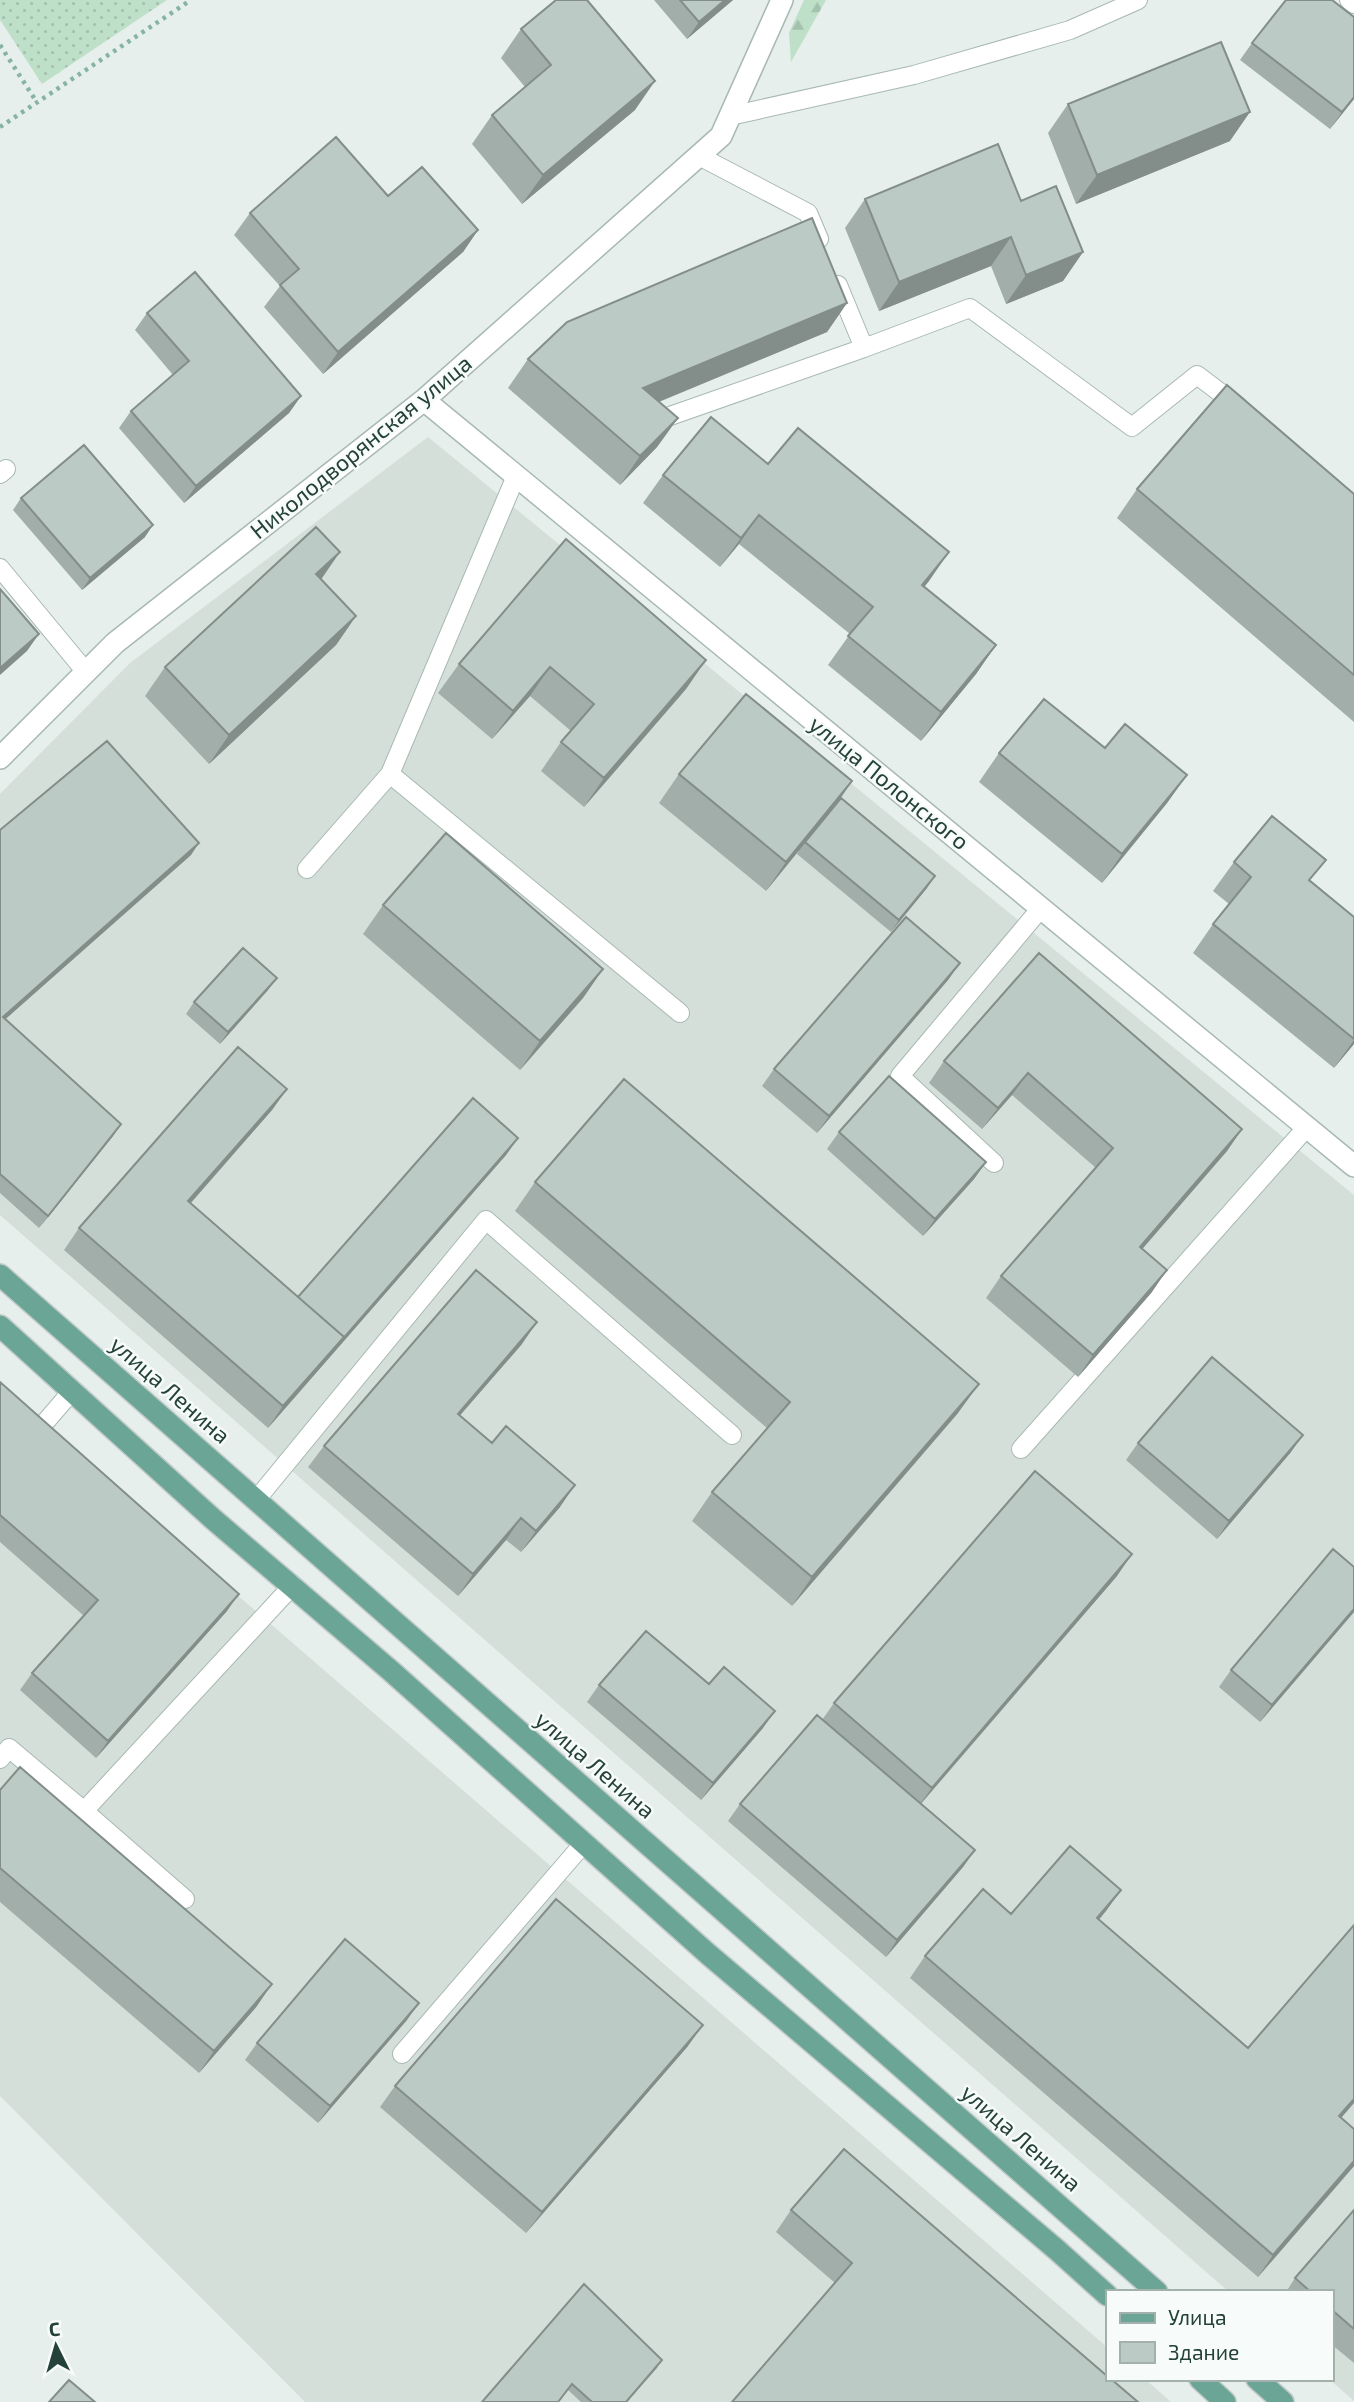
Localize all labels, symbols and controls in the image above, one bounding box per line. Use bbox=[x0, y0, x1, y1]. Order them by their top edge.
street label: Николодворянская улица bbox=[244, 348, 477, 545]
street label: улица Полонского bbox=[803, 709, 975, 856]
street label: улица Ленина bbox=[104, 1330, 236, 1450]
street label: улица Ленина bbox=[529, 1705, 661, 1825]
street label: улица Ленина bbox=[955, 2078, 1087, 2198]
legend bbox=[1106, 2290, 1333, 2381]
text: Улица bbox=[1168, 2304, 1227, 2329]
north arrow bbox=[21, 2311, 91, 2381]
text: С bbox=[48, 2317, 61, 2341]
text: Здание bbox=[1168, 2339, 1239, 2364]

